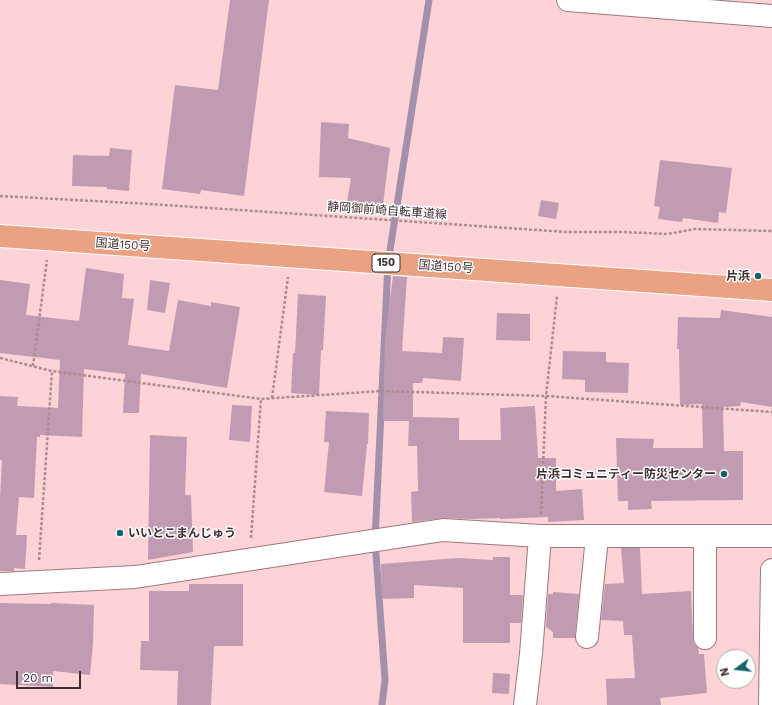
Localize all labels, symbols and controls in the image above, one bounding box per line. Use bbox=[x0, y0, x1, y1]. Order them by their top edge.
street label: 静岡御前崎自転車道線 bbox=[327, 200, 447, 222]
street label: 国道150号 bbox=[95, 236, 151, 254]
road number: 150 bbox=[372, 254, 400, 272]
street label: 国道150号 bbox=[418, 258, 474, 276]
place label: 片浜 bbox=[726, 269, 750, 283]
marker: 片浜 bbox=[753, 271, 763, 281]
place label: 片浜コミュニティー防災センター bbox=[536, 467, 716, 481]
marker: 片浜コミュニティー防災センター bbox=[719, 469, 729, 479]
place label: いいとこまんじゅう bbox=[128, 526, 236, 540]
marker: いいとこまんじゅう bbox=[115, 528, 125, 538]
north arrow bbox=[716, 649, 756, 689]
scale bar bbox=[18, 663, 83, 689]
text: N bbox=[718, 666, 732, 678]
text: 20 m bbox=[23, 671, 53, 685]

